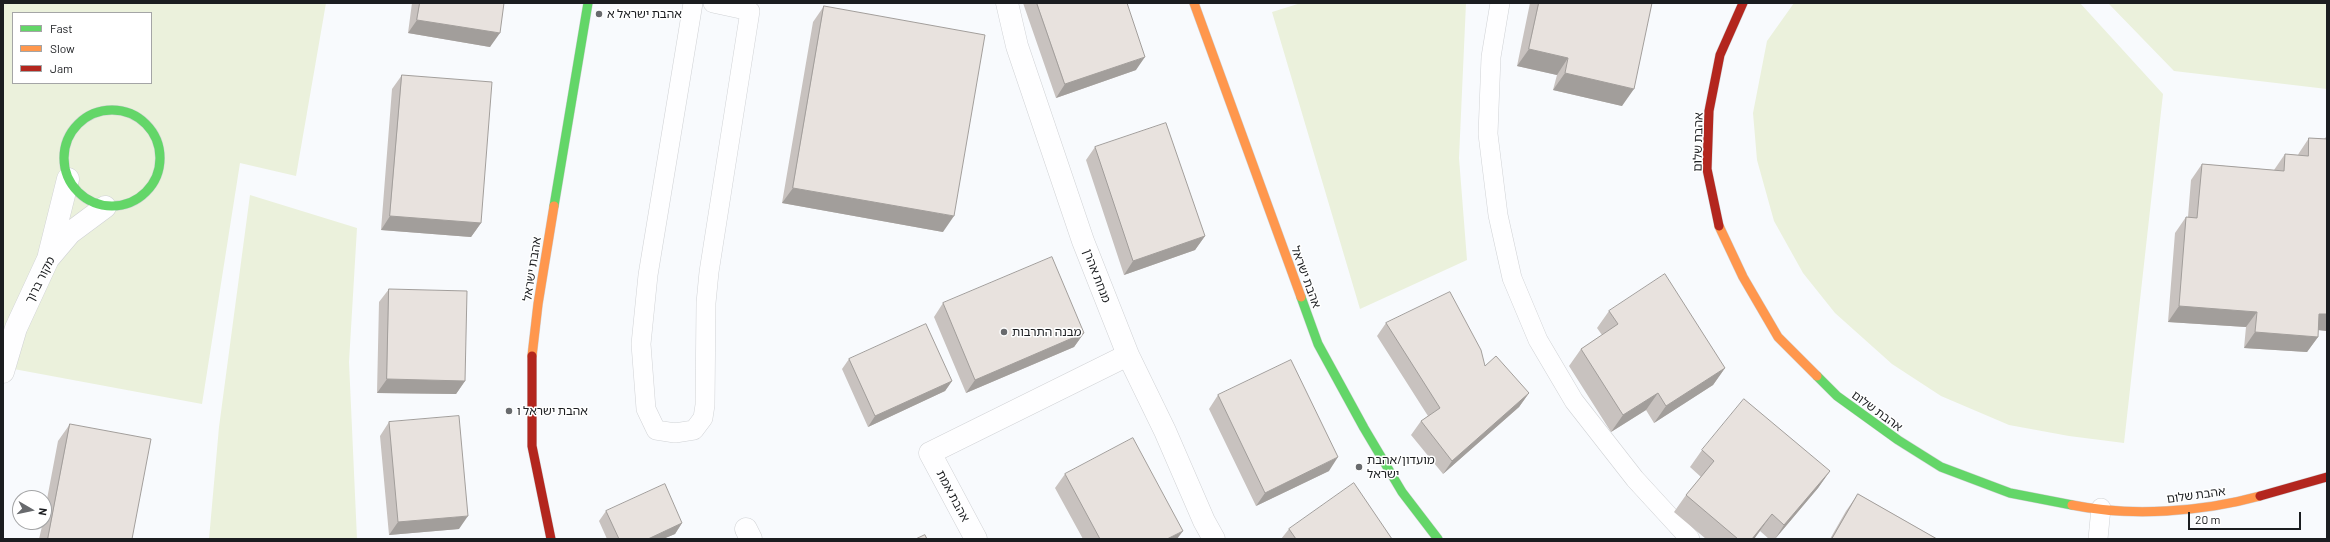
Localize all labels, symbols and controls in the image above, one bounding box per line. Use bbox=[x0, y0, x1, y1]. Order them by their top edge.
place label: אהבת ישראל א bbox=[607, 7, 682, 21]
marker: אהבת ישראל א bbox=[594, 9, 604, 19]
legend bbox=[12, 12, 152, 84]
text: Fast bbox=[50, 21, 73, 35]
text: Slow bbox=[50, 41, 75, 55]
text: Jam bbox=[50, 61, 73, 75]
street label: אהבת שלום bbox=[1690, 112, 1706, 172]
street label: אהבת ישראל bbox=[520, 236, 544, 302]
street label: אהבת ישראל bbox=[1288, 244, 1324, 310]
street label: מנחת אהרן bbox=[1080, 247, 1114, 305]
street label: מקור ברוך bbox=[22, 254, 58, 306]
place label: מבנה התרבות bbox=[1012, 325, 1081, 339]
marker: מבנה התרבות bbox=[999, 327, 1009, 337]
street label: אהבת שלום bbox=[1849, 388, 1905, 434]
place label: אהבת ישראל ו bbox=[517, 404, 588, 418]
marker: אהבת ישראל ו bbox=[504, 406, 514, 416]
place label: מועדון/אהבת ישראל bbox=[1367, 453, 1435, 481]
marker: מועדון/אהבת ישראל bbox=[1354, 462, 1364, 472]
street label: אהבת אמת bbox=[933, 468, 973, 524]
street label: אהבת שלום bbox=[2166, 484, 2226, 506]
north arrow bbox=[12, 490, 52, 530]
scale bar bbox=[2190, 504, 2303, 530]
text: N bbox=[36, 507, 50, 516]
text: 20 m bbox=[2195, 512, 2221, 526]

